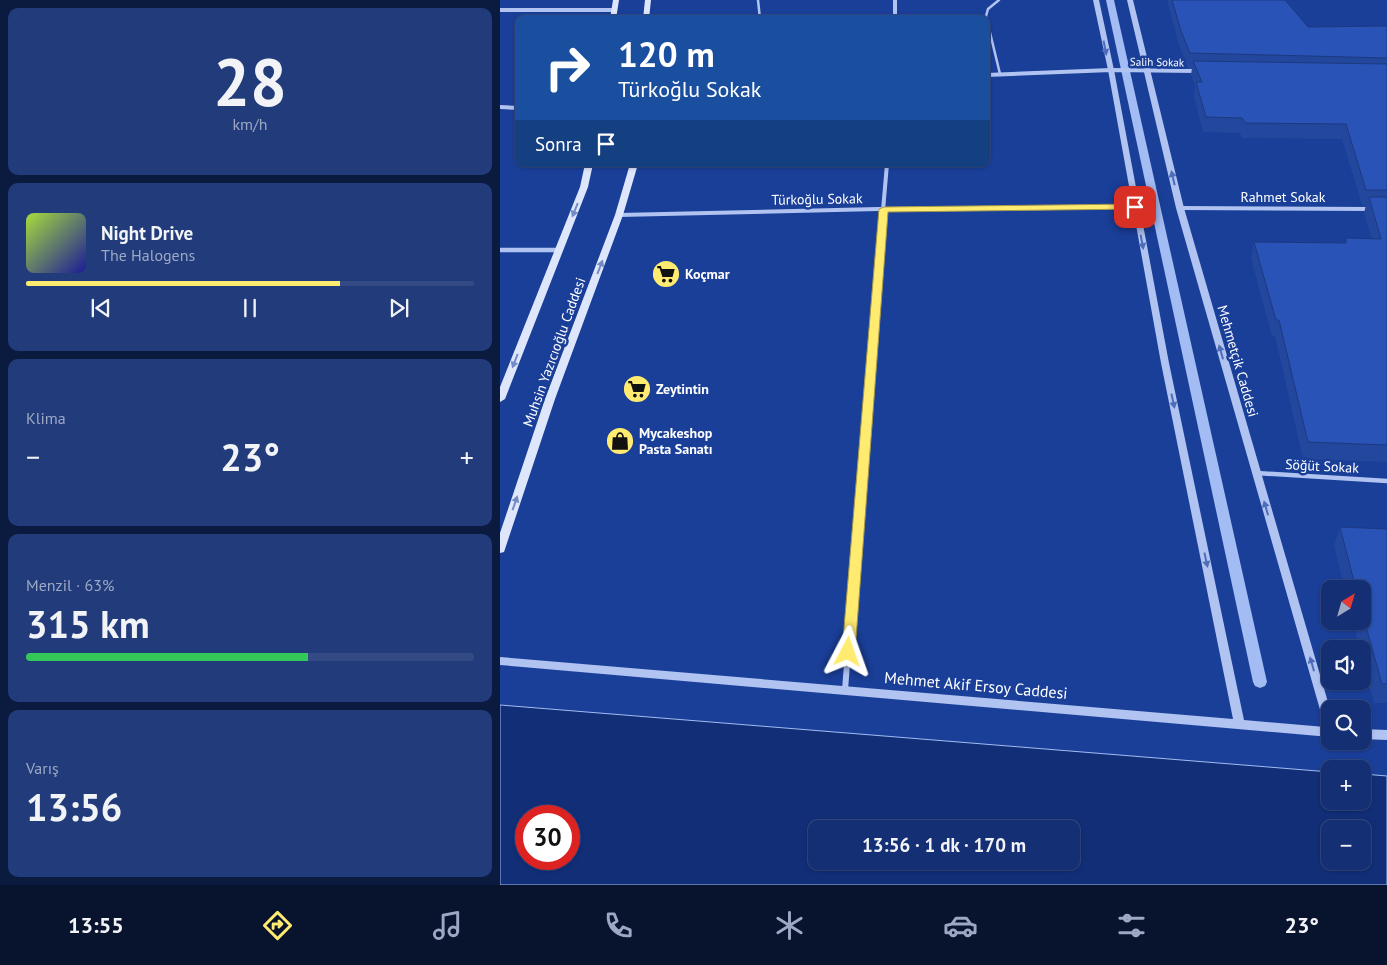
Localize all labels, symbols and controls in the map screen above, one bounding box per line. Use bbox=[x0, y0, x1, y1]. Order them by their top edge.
text: 120 m bbox=[618, 31, 715, 77]
icon: right bbox=[535, 35, 600, 100]
text: 28 bbox=[213, 39, 287, 123]
one-way arrow bbox=[1102, 40, 1110, 56]
street label: Salih Sokak bbox=[1130, 55, 1185, 69]
text: Türkoğlu Sokak bbox=[618, 75, 761, 103]
text: km/h bbox=[232, 114, 268, 134]
icon: arrive bbox=[592, 130, 620, 158]
text: Sonra bbox=[535, 132, 582, 156]
one-way arrow bbox=[1169, 171, 1177, 186]
pin bbox=[1114, 186, 1156, 228]
street label: Rahmet Sokak bbox=[1240, 188, 1326, 206]
street label: Türkoğlu Sokak bbox=[771, 189, 863, 209]
icon: arrive bbox=[1121, 193, 1149, 221]
one-way arrow bbox=[570, 203, 578, 217]
text: Night Drive bbox=[101, 221, 193, 245]
one-way arrow bbox=[1138, 234, 1146, 250]
text: The Halogens bbox=[101, 245, 195, 265]
supermarket icon: Koçmar bbox=[651, 259, 681, 289]
one-way arrow bbox=[596, 260, 604, 275]
place label: Koçmar bbox=[685, 265, 730, 283]
street label: Muhsin Yazıcıoğlu Caddesi bbox=[519, 275, 589, 429]
icon: previous bbox=[87, 294, 115, 322]
icon: pause bbox=[236, 294, 264, 322]
icon: next bbox=[385, 294, 413, 322]
street label: Mehmetçik Caddesi bbox=[1213, 303, 1263, 419]
one-way arrow bbox=[1217, 344, 1225, 359]
one-way arrow bbox=[510, 354, 518, 368]
supermarket icon: Zeytintin bbox=[622, 374, 652, 404]
place label: Zeytintin bbox=[656, 380, 709, 398]
one-way arrow bbox=[1169, 394, 1177, 410]
text: Klima bbox=[26, 408, 66, 428]
place label: Mycakeshop Pasta Sanatı bbox=[639, 424, 713, 458]
shop icon: Mycakeshop Pasta Sanatı bbox=[605, 426, 635, 456]
text: 23° bbox=[220, 432, 280, 481]
text: − bbox=[26, 438, 40, 475]
text: + bbox=[460, 438, 474, 475]
street label: Söğüt Sokak bbox=[1285, 455, 1360, 477]
one-way arrow bbox=[512, 495, 520, 510]
one-way arrow bbox=[1262, 500, 1270, 515]
one-way arrow bbox=[1202, 553, 1210, 569]
text: Menzil · 63% bbox=[26, 575, 114, 595]
north arrow bbox=[1321, 580, 1371, 630]
map controls bbox=[1321, 580, 1371, 870]
text: 315 km bbox=[26, 599, 150, 648]
position arrow bbox=[821, 625, 873, 677]
button: sound bbox=[1321, 640, 1371, 690]
one-way arrow bbox=[1307, 656, 1315, 671]
street label: Mehmet Akif Ersoy Caddesi bbox=[883, 667, 1069, 703]
button: search bbox=[1321, 700, 1371, 750]
text: Varış bbox=[26, 758, 59, 778]
button: + bbox=[1321, 760, 1371, 810]
text: 13:56 bbox=[26, 782, 122, 831]
speed limit sign: 30 bbox=[515, 805, 580, 870]
button: − bbox=[1321, 820, 1371, 870]
text: 13:56 · 1 dk · 170 m bbox=[862, 833, 1026, 857]
icon: directions bbox=[260, 908, 295, 943]
icon: music bbox=[430, 908, 465, 943]
icon: phone bbox=[601, 908, 636, 943]
icon: climate bbox=[772, 908, 807, 943]
icon: car bbox=[943, 908, 978, 943]
icon: filters bbox=[1114, 908, 1149, 943]
text: 13:55 bbox=[68, 911, 124, 939]
text: 23° bbox=[1284, 911, 1319, 939]

